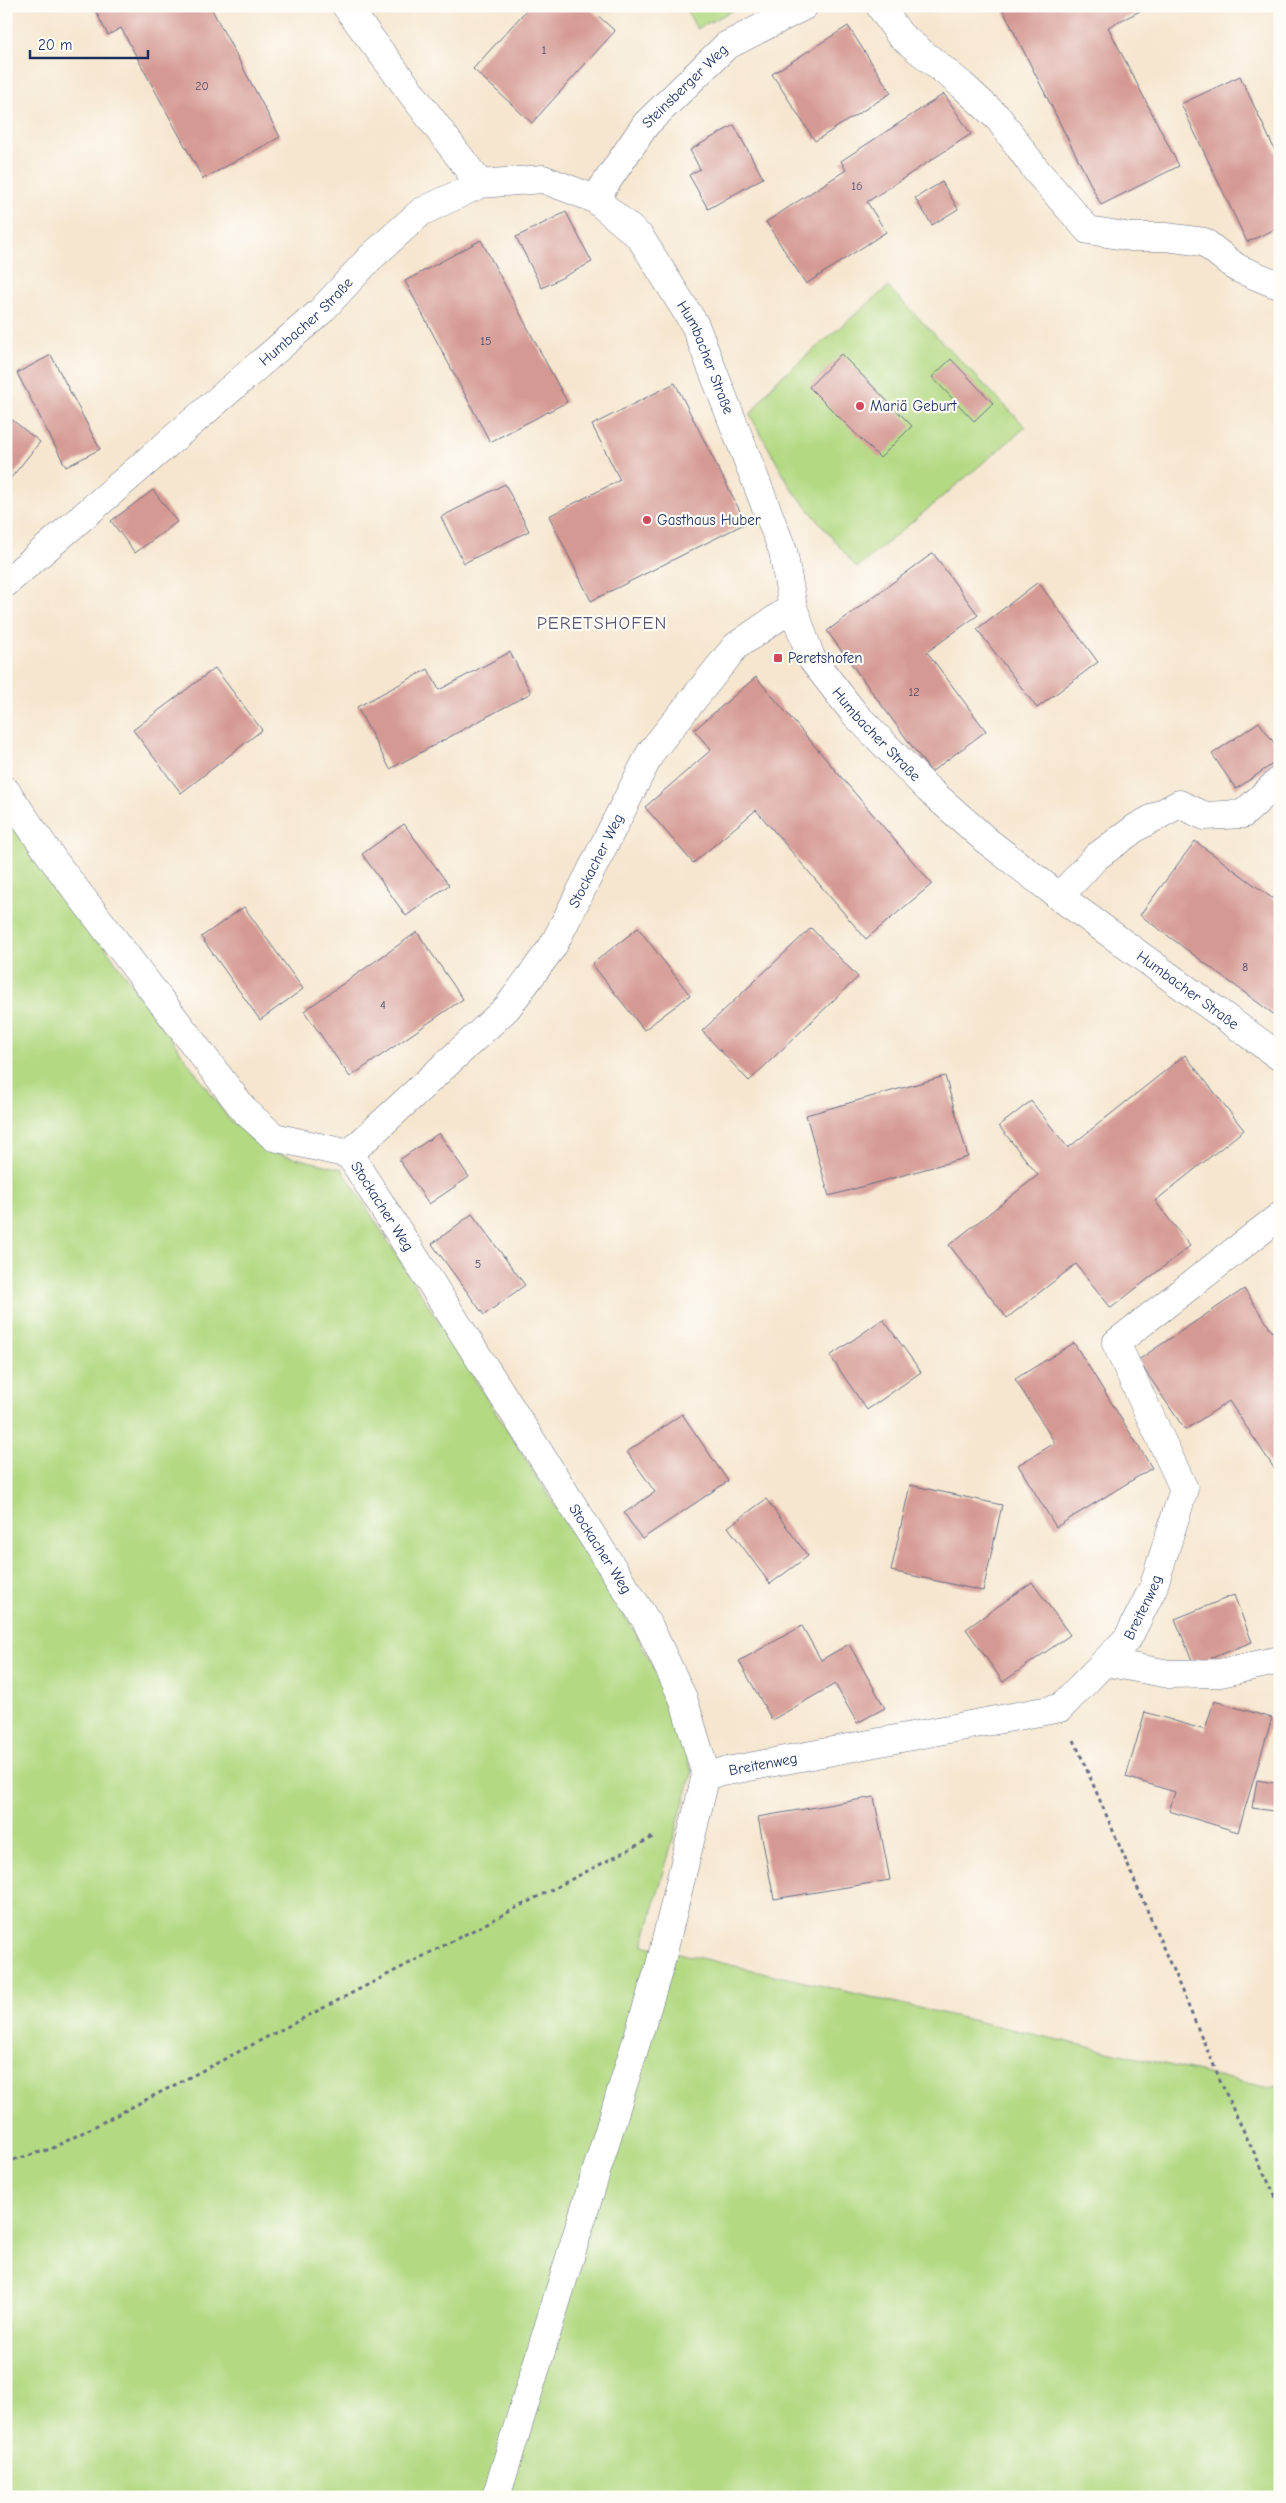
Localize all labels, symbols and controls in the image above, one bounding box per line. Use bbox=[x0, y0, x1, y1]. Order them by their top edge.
scale bar bbox=[30, 28, 148, 60]
text: 20 m bbox=[38, 36, 72, 54]
street label: Steinsberger Weg bbox=[638, 40, 731, 132]
house number: 1 bbox=[542, 43, 547, 57]
house number: 20 bbox=[195, 79, 209, 93]
house number: 16 bbox=[851, 179, 863, 193]
street label: Humbacher Straße bbox=[255, 273, 357, 370]
street label: Humbacher Straße bbox=[673, 297, 738, 417]
house number: 15 bbox=[480, 334, 492, 348]
place label: Mariä Geburt bbox=[870, 397, 957, 415]
marker: Mariä Geburt bbox=[854, 400, 866, 412]
place label: Gasthaus Huber bbox=[657, 511, 761, 529]
marker: Gasthaus Huber bbox=[641, 514, 653, 526]
district label: PERETSHOFEN bbox=[537, 613, 667, 634]
place label: Peretshofen bbox=[788, 649, 863, 667]
marker: Peretshofen bbox=[772, 652, 784, 664]
street label: Humbacher Straße bbox=[828, 684, 925, 785]
house number: 12 bbox=[908, 685, 920, 699]
street label: Stockacher Weg bbox=[565, 810, 627, 911]
street label: Humbacher Straße bbox=[1133, 947, 1243, 1033]
house number: 8 bbox=[1242, 960, 1248, 974]
house number: 4 bbox=[380, 998, 386, 1012]
street label: Stockacher Weg bbox=[347, 1158, 418, 1255]
house number: 5 bbox=[475, 1257, 481, 1271]
street label: Stockacher Weg bbox=[565, 1500, 636, 1597]
street label: Breitenweg bbox=[1120, 1573, 1166, 1643]
street label: Breitenweg bbox=[727, 1749, 799, 1780]

